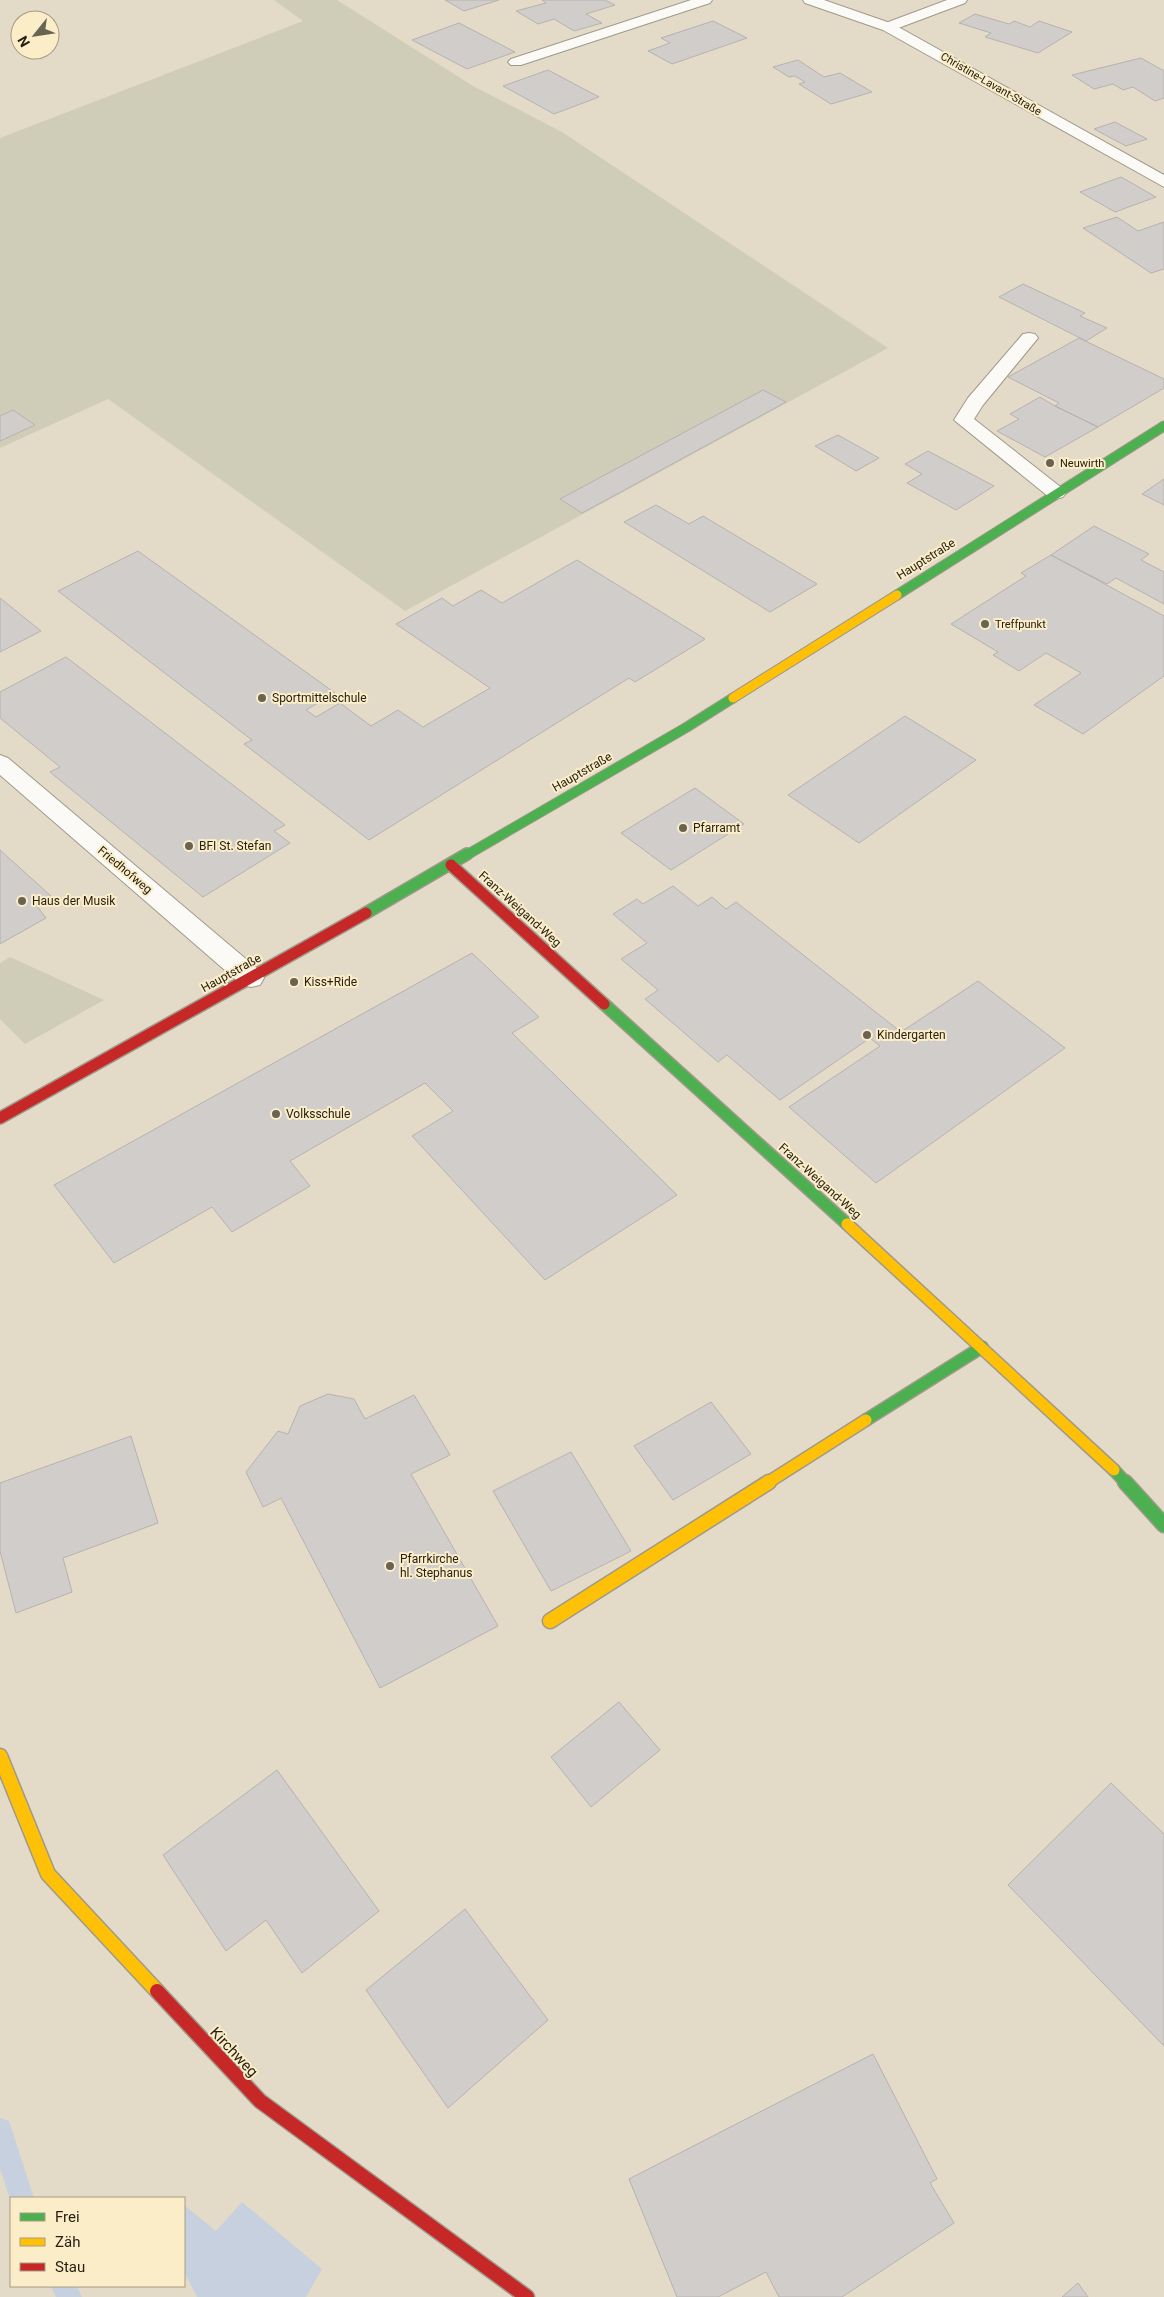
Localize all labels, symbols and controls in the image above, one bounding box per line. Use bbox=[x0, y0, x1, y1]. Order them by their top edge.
north arrow bbox=[10, 10, 60, 60]
text: N bbox=[14, 33, 33, 50]
street label: Christine-Lavant-Straße bbox=[938, 50, 1044, 118]
marker: Neuwirth bbox=[1044, 457, 1056, 469]
place label: Neuwirth bbox=[1060, 457, 1104, 470]
street label: Hauptstraße bbox=[894, 535, 958, 583]
marker: Treffpunkt bbox=[979, 618, 991, 630]
place label: Treffpunkt bbox=[995, 618, 1046, 631]
place label: Sportmittelschule bbox=[272, 691, 367, 705]
marker: Sportmittelschule bbox=[256, 692, 268, 704]
street label: Hauptstraße bbox=[550, 749, 614, 795]
place label: Pfarramt bbox=[693, 821, 740, 835]
marker: Pfarramt bbox=[677, 822, 689, 834]
place label: BFI St. Stefan bbox=[199, 839, 271, 853]
marker: BFI St. Stefan bbox=[183, 840, 195, 852]
street label: Friedhofweg bbox=[95, 843, 155, 897]
street label: Franz-Weigand-Weg bbox=[476, 868, 564, 950]
place label: Haus der Musik bbox=[32, 894, 116, 908]
marker: Haus der Musik bbox=[16, 895, 28, 907]
street label: Hauptstraße bbox=[199, 951, 263, 995]
place label: Kiss+Ride bbox=[304, 975, 357, 989]
marker: Kiss+Ride bbox=[288, 976, 300, 988]
place label: Kindergarten bbox=[877, 1028, 946, 1042]
marker: Kindergarten bbox=[861, 1029, 873, 1041]
place label: Volksschule bbox=[286, 1107, 350, 1121]
marker: Volksschule bbox=[270, 1108, 282, 1120]
street label: Franz-Weigand-Weg bbox=[776, 1140, 864, 1222]
place label: Pfarrkirche hl. Stephanus bbox=[400, 1552, 472, 1580]
marker: Pfarrkirche hl. Stephanus bbox=[384, 1560, 396, 1572]
street label: Kirchweg bbox=[206, 2023, 262, 2081]
legend bbox=[10, 2197, 185, 2287]
text: Frei bbox=[55, 2208, 80, 2226]
text: Zäh bbox=[55, 2233, 80, 2251]
text: Stau bbox=[55, 2258, 85, 2276]

